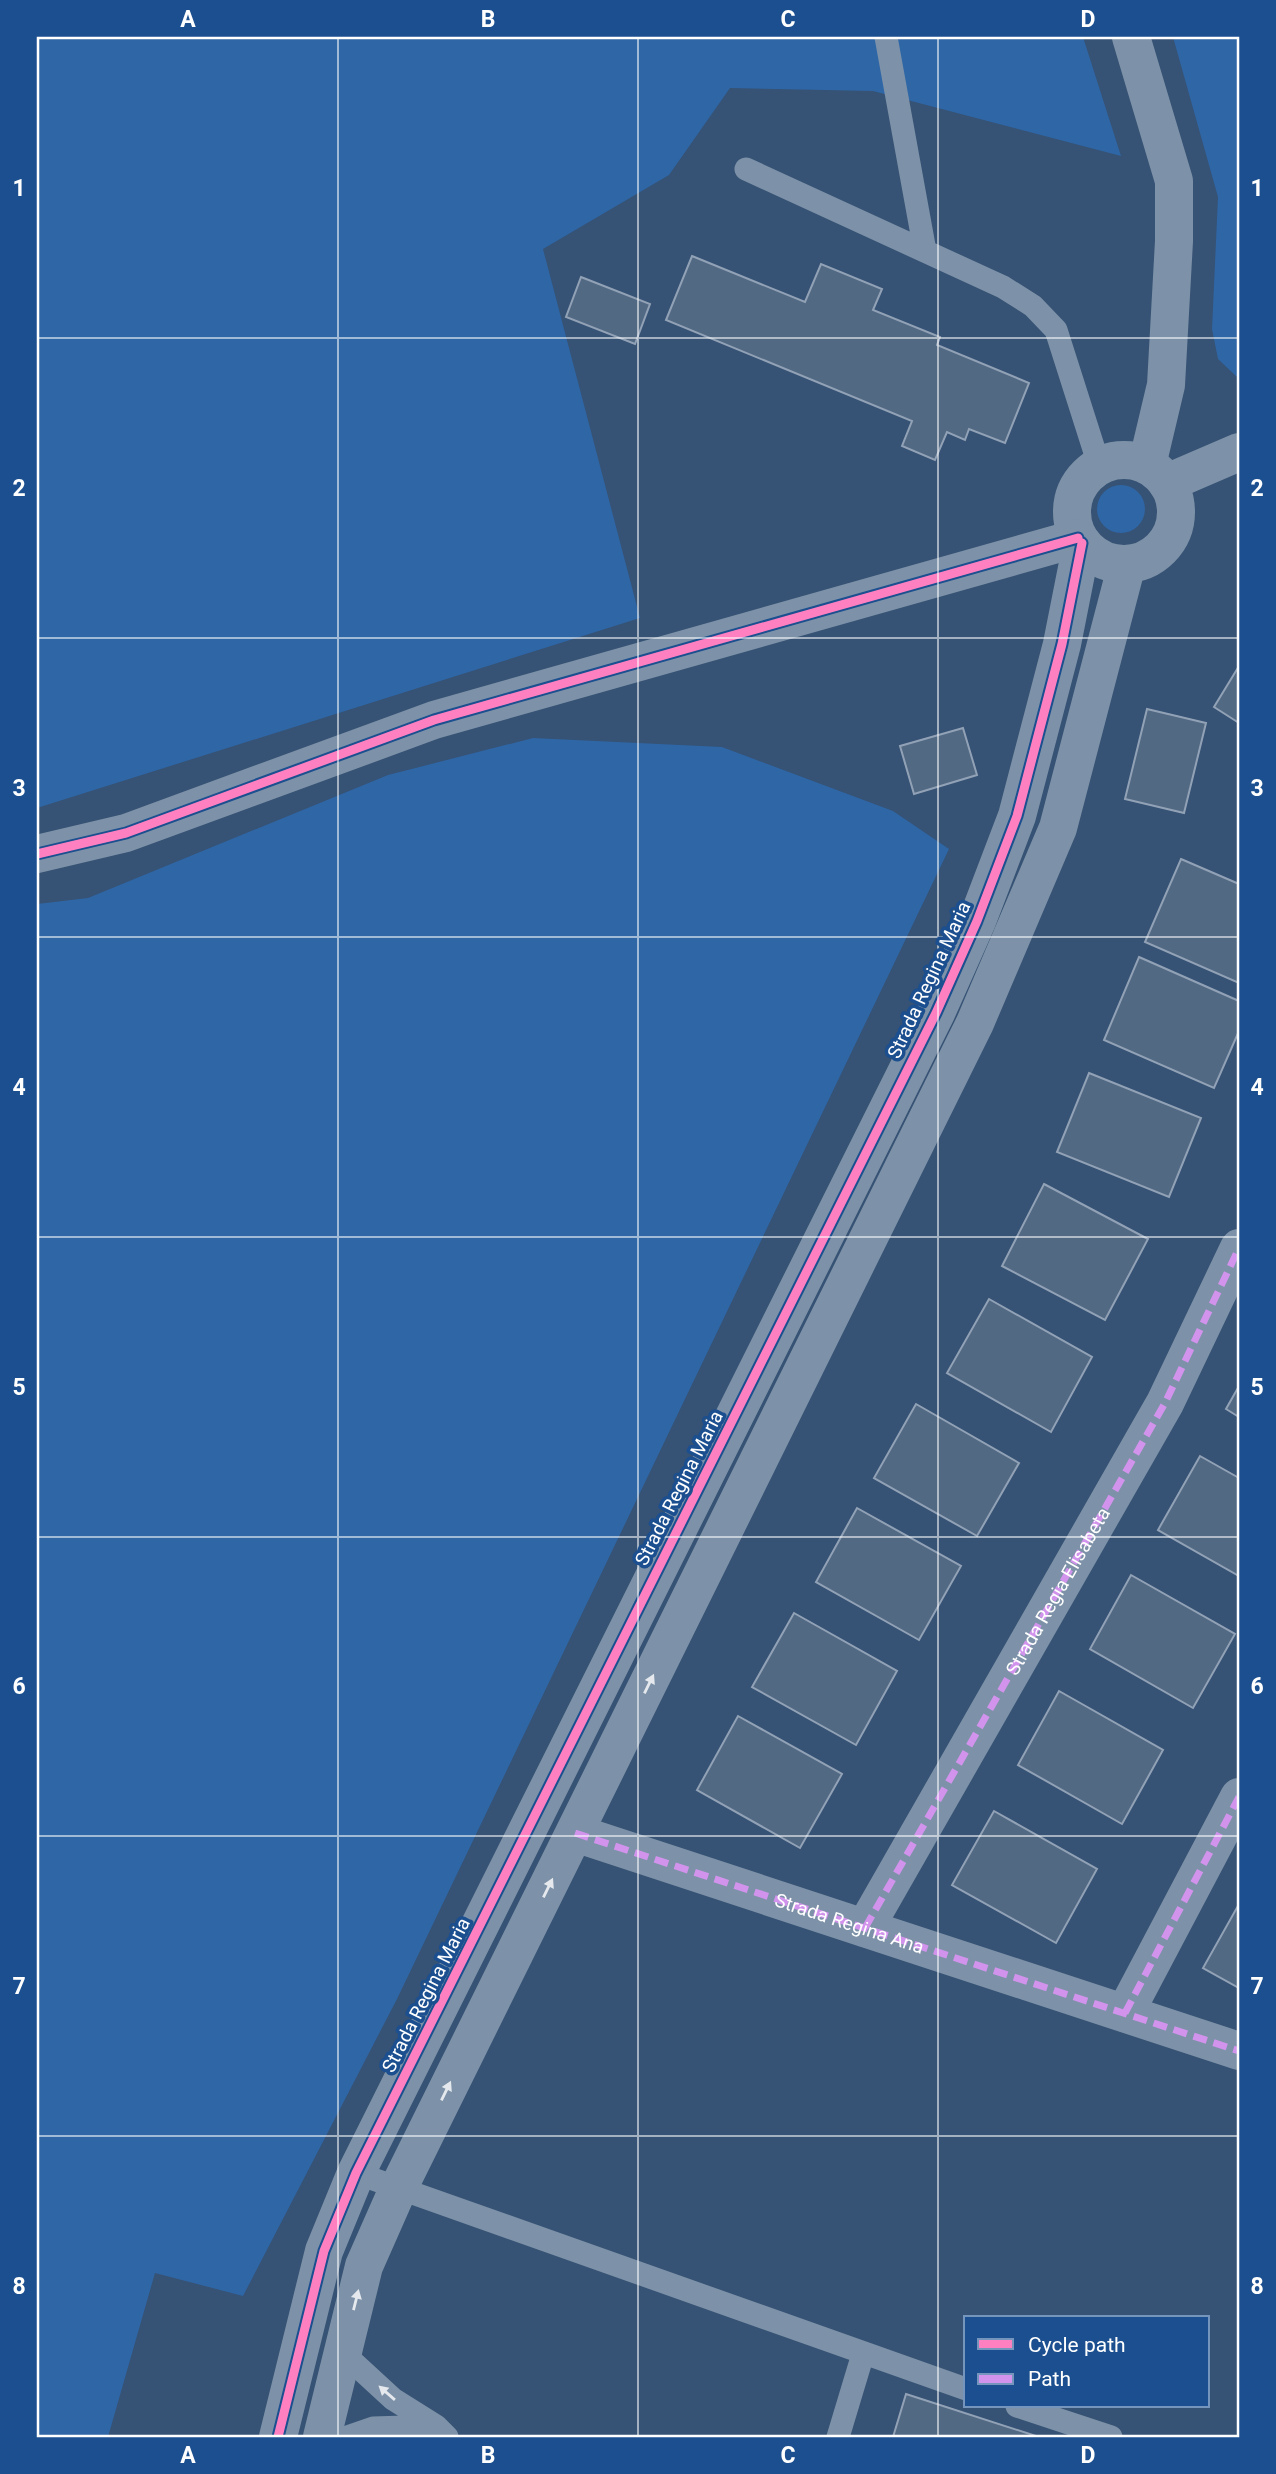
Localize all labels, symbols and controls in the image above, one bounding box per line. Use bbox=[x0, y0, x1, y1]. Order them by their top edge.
text: A bbox=[180, 6, 196, 33]
text: B bbox=[481, 6, 495, 33]
text: C bbox=[780, 6, 796, 33]
text: D bbox=[1081, 6, 1095, 33]
text: 1 bbox=[12, 175, 26, 202]
text: 1 bbox=[1250, 175, 1264, 202]
text: 2 bbox=[12, 475, 26, 502]
text: 2 bbox=[1250, 475, 1264, 502]
text: 3 bbox=[12, 775, 26, 802]
text: 3 bbox=[1250, 775, 1264, 802]
street label: Strada Regina Maria bbox=[883, 898, 975, 1062]
text: 4 bbox=[12, 1074, 26, 1101]
text: 4 bbox=[1250, 1074, 1264, 1101]
text: 5 bbox=[12, 1374, 26, 1401]
text: 5 bbox=[1250, 1374, 1264, 1401]
street label: Strada Regina Maria bbox=[630, 1407, 728, 1569]
street label: Strada Regia Elisabeta bbox=[1001, 1503, 1114, 1679]
text: 6 bbox=[12, 1673, 26, 1700]
text: 6 bbox=[1250, 1673, 1264, 1700]
one-way arrow bbox=[643, 1674, 654, 1694]
one-way arrow bbox=[542, 1878, 553, 1898]
street label: Strada Regina Ana bbox=[772, 1888, 927, 1958]
street label: Strada Regina Maria bbox=[377, 1914, 475, 2076]
text: 7 bbox=[12, 1973, 26, 2000]
text: 7 bbox=[1250, 1973, 1264, 2000]
one-way arrow bbox=[441, 2081, 452, 2101]
text: 8 bbox=[12, 2273, 26, 2300]
text: 8 bbox=[1250, 2273, 1264, 2300]
one-way arrow bbox=[351, 2288, 362, 2310]
legend bbox=[964, 2316, 1210, 2408]
text: Cycle path bbox=[1028, 2333, 1126, 2357]
text: Path bbox=[1028, 2367, 1071, 2391]
one-way arrow bbox=[378, 2386, 395, 2401]
text: A bbox=[180, 2442, 196, 2469]
text: B bbox=[481, 2442, 495, 2469]
text: C bbox=[780, 2442, 796, 2469]
text: D bbox=[1081, 2442, 1095, 2469]

